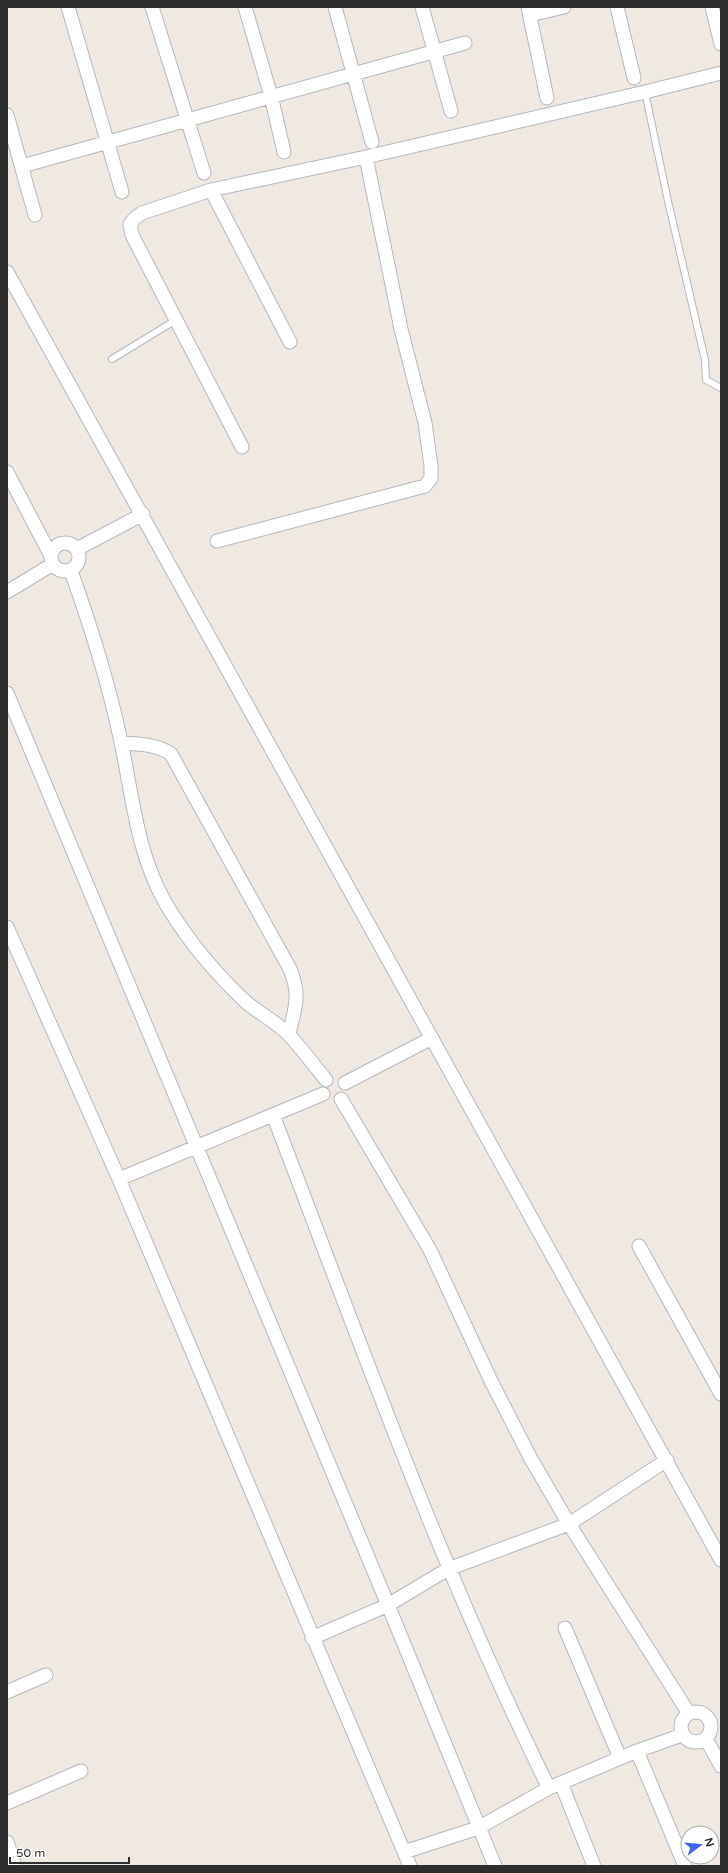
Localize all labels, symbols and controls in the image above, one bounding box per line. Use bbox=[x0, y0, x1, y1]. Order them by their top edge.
north arrow bbox=[680, 1825, 720, 1865]
text: N bbox=[702, 1836, 717, 1848]
scale bar bbox=[10, 1839, 129, 1865]
text: 50 m bbox=[16, 1846, 45, 1860]

